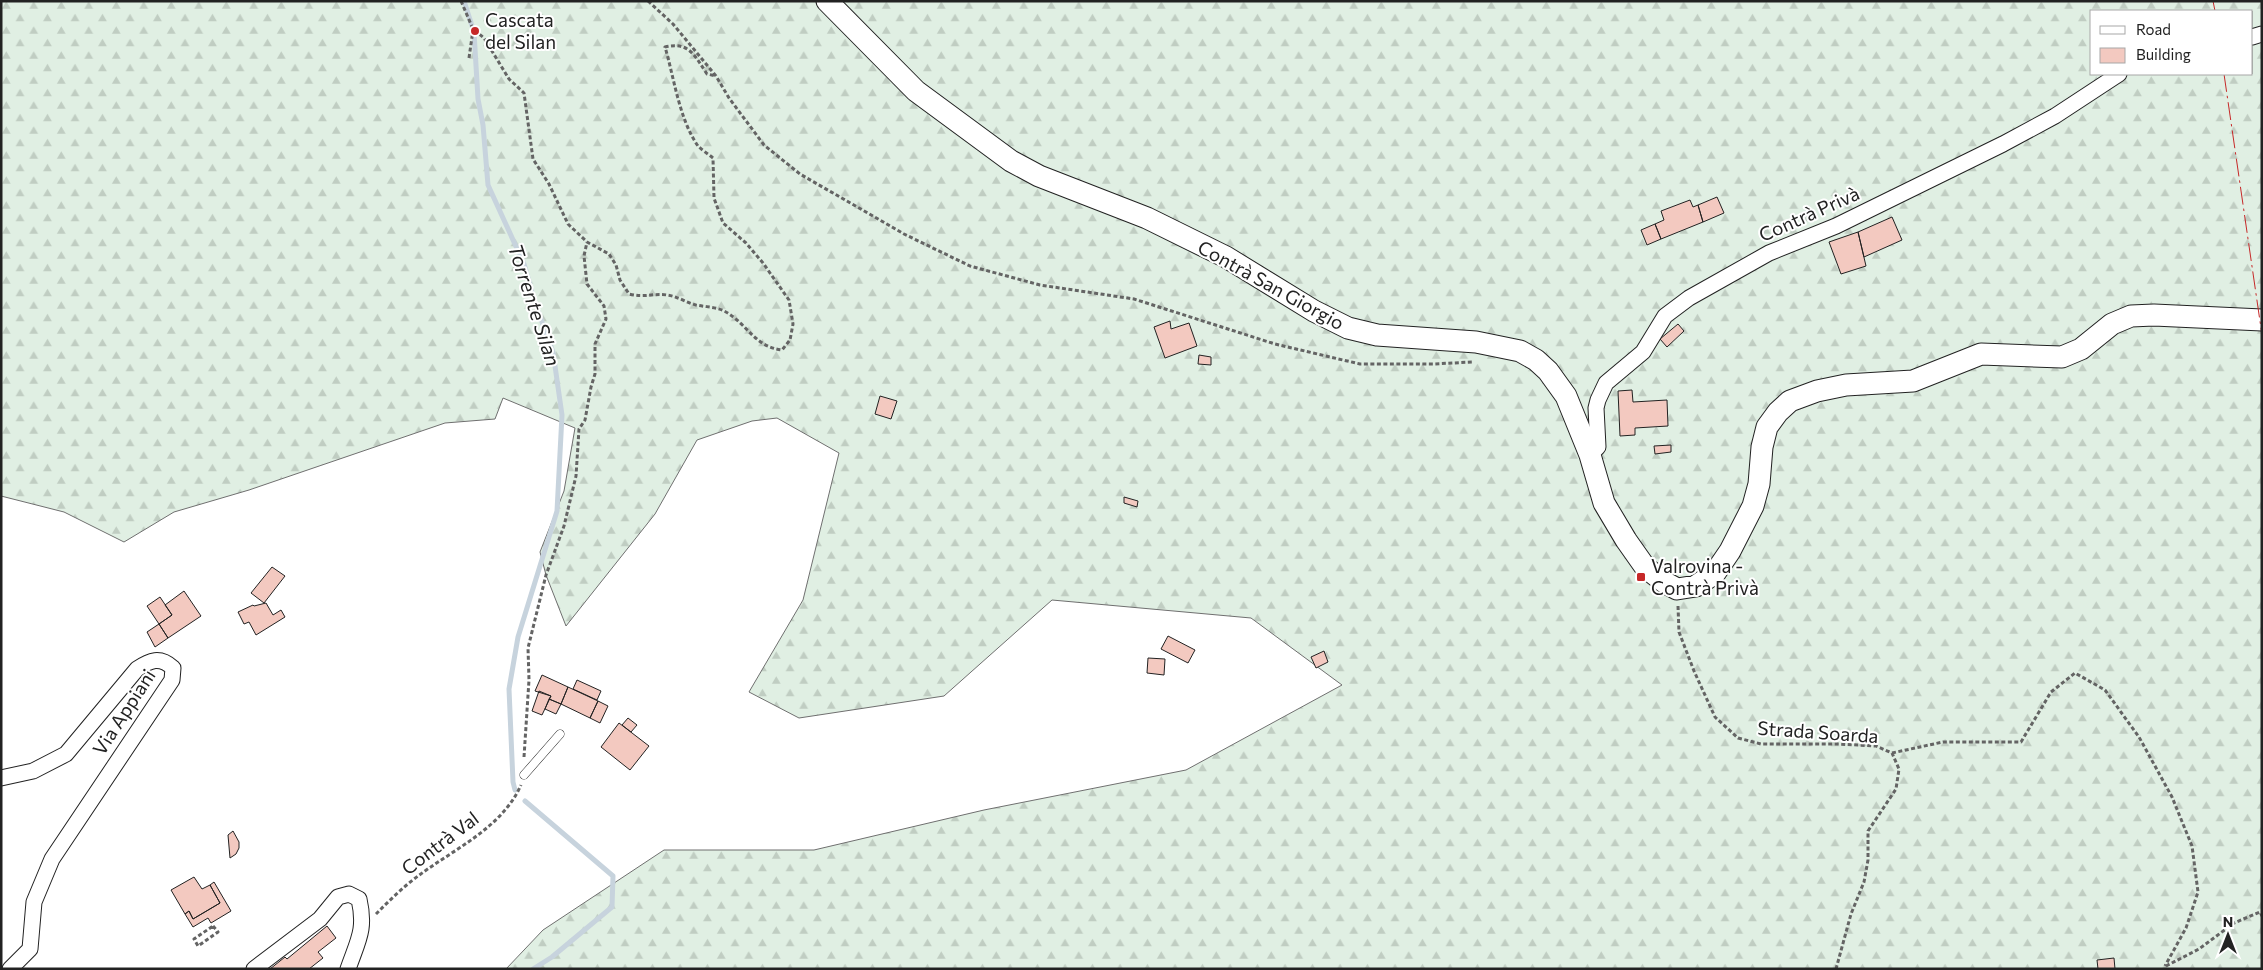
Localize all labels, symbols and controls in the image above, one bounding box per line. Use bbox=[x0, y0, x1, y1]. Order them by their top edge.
place label: Cascata del Silan bbox=[485, 8, 556, 53]
legend bbox=[2090, 10, 2253, 75]
text: Road bbox=[2136, 20, 2171, 38]
marker: Cascata del Silan bbox=[469, 25, 481, 37]
text: Building bbox=[2136, 45, 2191, 63]
street label: Contrà Privà bbox=[1755, 181, 1863, 246]
street label: Contrà San Giorgio bbox=[1194, 235, 1348, 334]
water label: Torrente Silan bbox=[504, 241, 566, 369]
place label: Valrovina - Contrà Privà bbox=[1651, 554, 1759, 599]
marker: Valrovina - Contrà Privà bbox=[1635, 571, 1647, 583]
street label: Via Appiani bbox=[87, 665, 160, 759]
street label: Strada Soarda bbox=[1757, 716, 1879, 747]
street label: Contrà Val bbox=[397, 806, 483, 879]
north arrow bbox=[2203, 910, 2253, 960]
text: N bbox=[2223, 913, 2233, 930]

